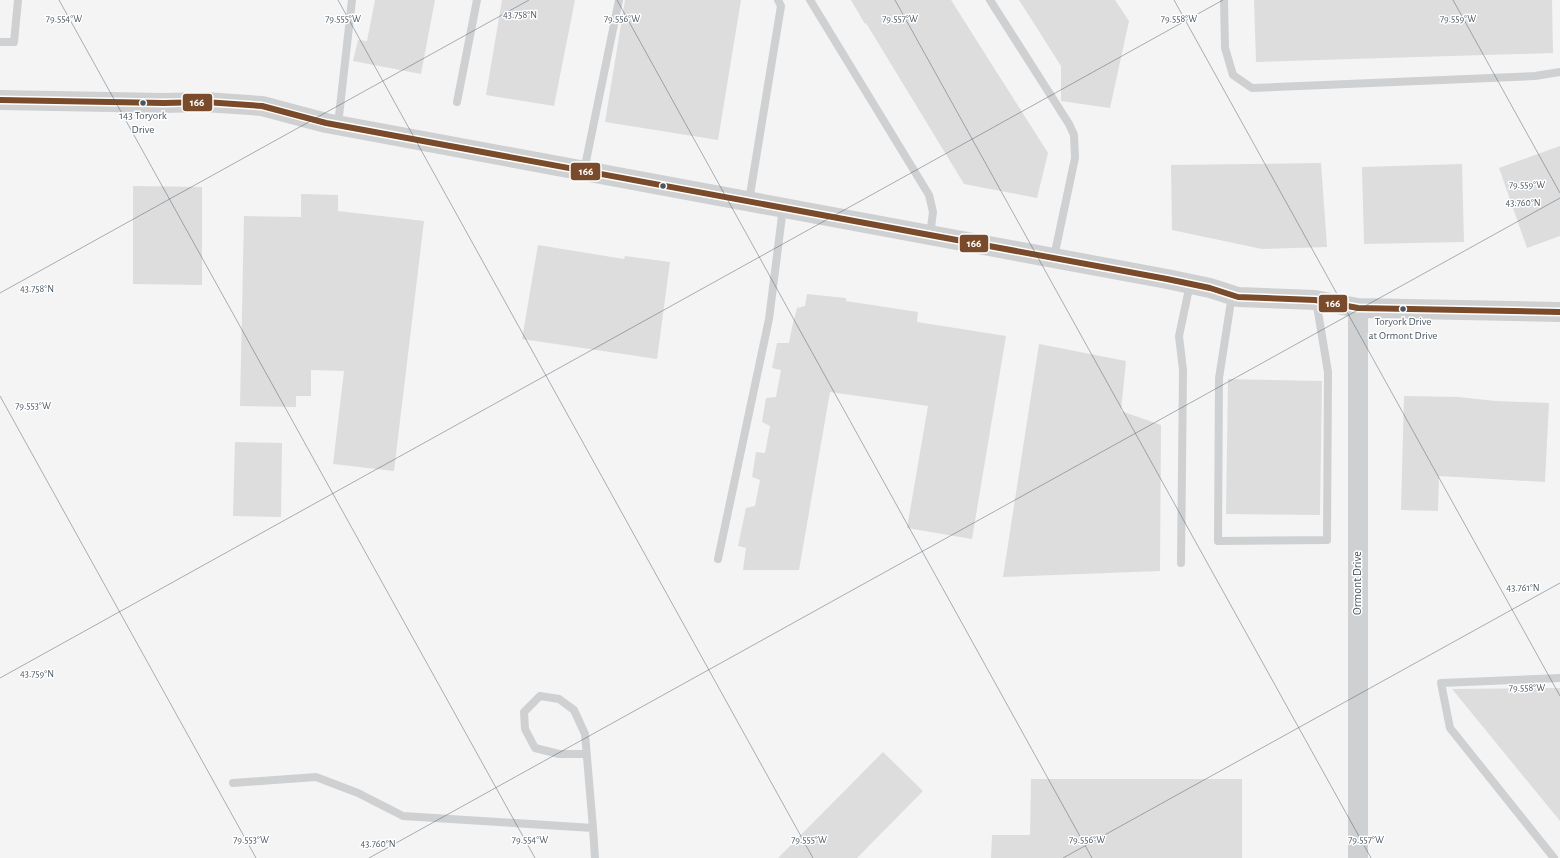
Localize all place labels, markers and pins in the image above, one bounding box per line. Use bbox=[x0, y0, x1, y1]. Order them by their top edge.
marker: 143 Toryork Drive bbox=[138, 98, 148, 108]
place label: 143 Toryork Drive bbox=[119, 110, 167, 135]
unlabelled marker bbox=[658, 181, 668, 191]
marker: Toryork Drive at Ormont Drive bbox=[1398, 304, 1408, 314]
place label: Toryork Drive at Ormont Drive bbox=[1369, 316, 1437, 341]

